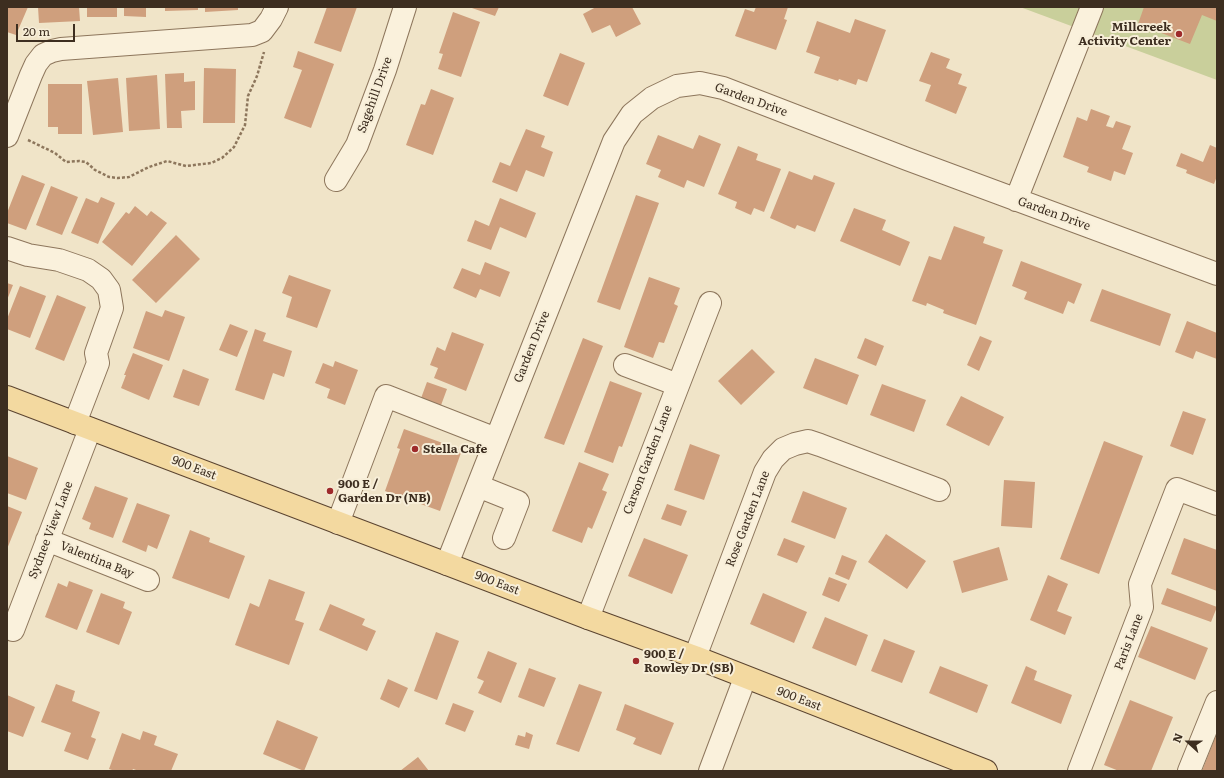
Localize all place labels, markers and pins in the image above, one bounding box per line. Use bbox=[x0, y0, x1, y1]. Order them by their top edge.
place label: Millcreek Activity Center bbox=[1078, 20, 1171, 48]
marker: Millcreek Activity Center bbox=[1174, 29, 1184, 39]
place label: Stella Cafe bbox=[423, 442, 487, 456]
marker: Stella Cafe bbox=[410, 444, 420, 454]
place label: 900 E / Garden Dr (NB) bbox=[338, 477, 431, 505]
marker: 900 E / Garden Dr (NB) bbox=[325, 486, 335, 496]
place label: 900 E / Rowley Dr (SB) bbox=[644, 647, 734, 675]
marker: 900 E / Rowley Dr (SB) bbox=[631, 656, 641, 666]

